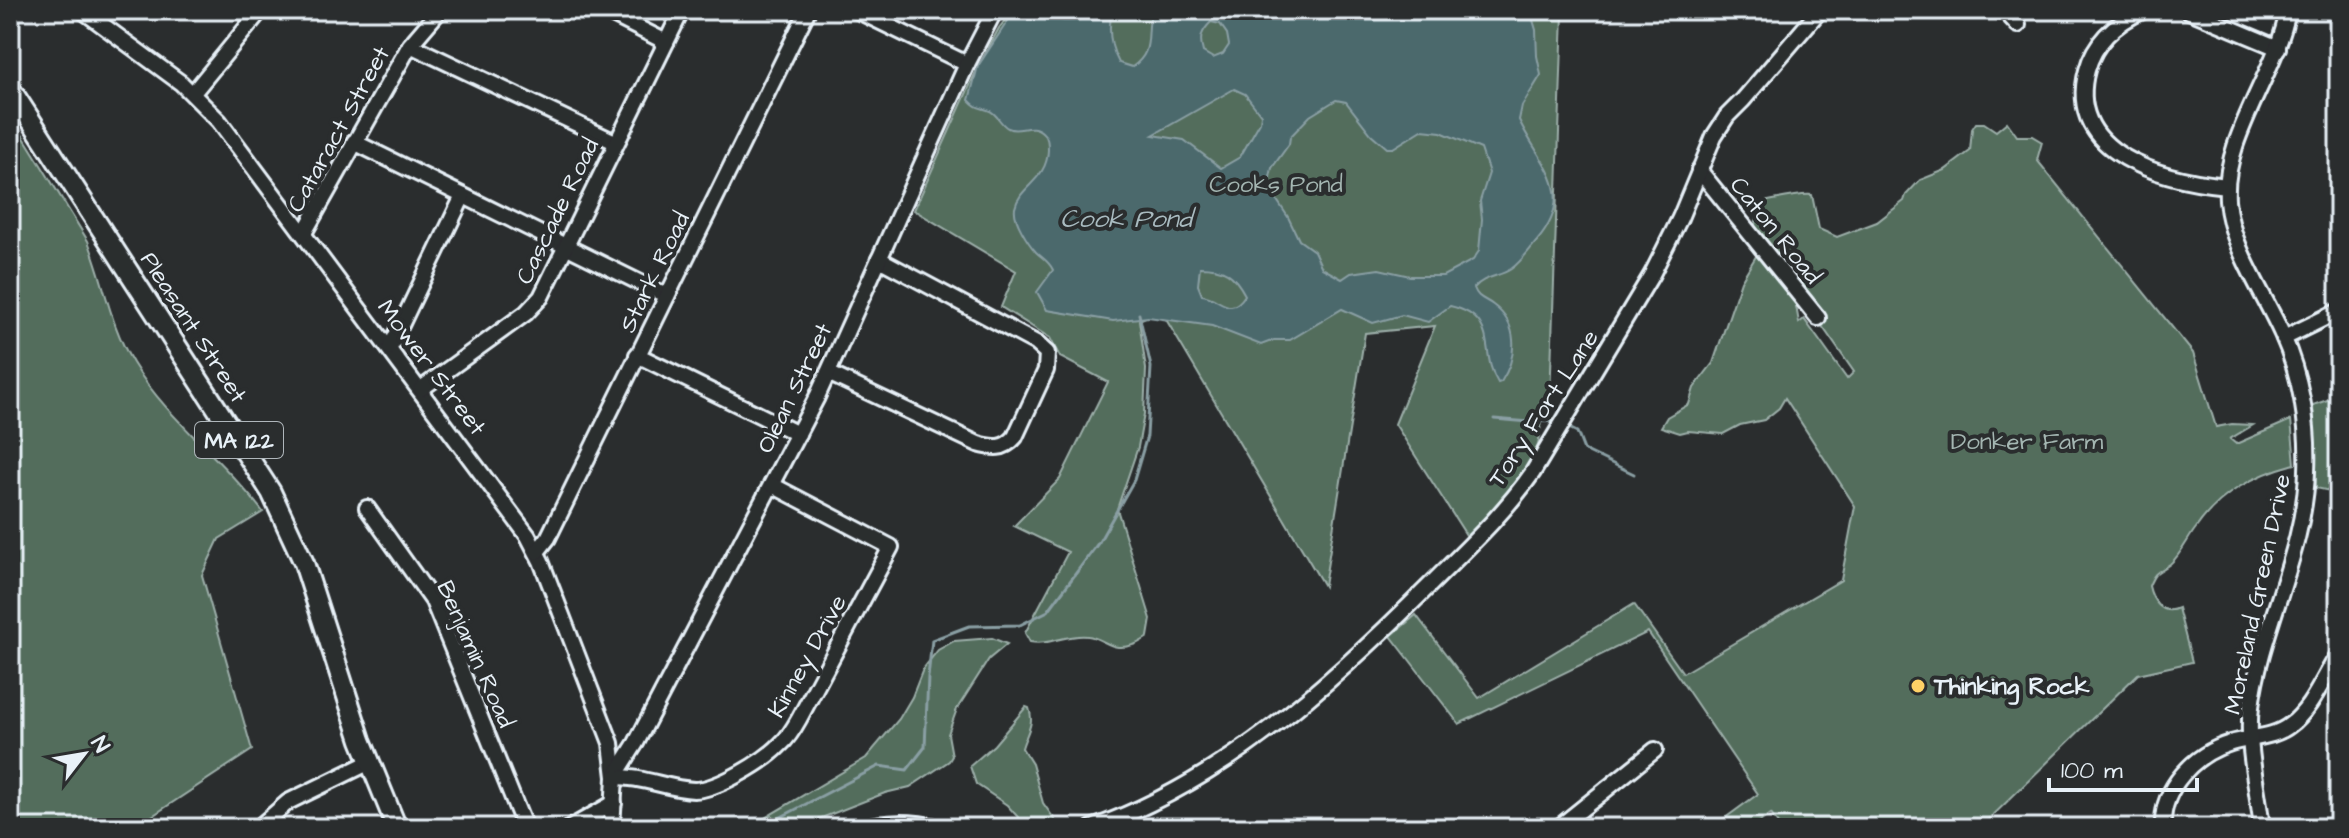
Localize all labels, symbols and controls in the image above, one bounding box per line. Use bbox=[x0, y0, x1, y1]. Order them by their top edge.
street label: Cataract Street bbox=[279, 40, 399, 219]
street label: Cascade Road bbox=[508, 133, 608, 290]
park label: Cooks Pond bbox=[1209, 168, 1343, 202]
street label: Caton Road bbox=[1721, 170, 1829, 292]
water label: Cook Pond bbox=[1060, 201, 1196, 237]
street label: Stark Road bbox=[611, 207, 699, 338]
street label: Pleasant Street bbox=[132, 245, 255, 410]
street label: Mower Street bbox=[369, 292, 494, 443]
street label: Olean Street bbox=[749, 317, 841, 459]
street label: Tory Fort Lane bbox=[1480, 323, 1608, 494]
road number: MA 122 bbox=[195, 422, 283, 458]
park label: Donker Farm bbox=[1951, 425, 2104, 459]
street label: Moreland Green Drive bbox=[2216, 471, 2300, 717]
street label: Benjamin Road bbox=[428, 576, 523, 733]
street label: Kinney Drive bbox=[760, 589, 857, 725]
place label: Thinking Rock bbox=[1933, 670, 2090, 705]
marker: Thinking Rock bbox=[1909, 677, 1927, 695]
north arrow bbox=[44, 714, 124, 794]
text: N bbox=[83, 731, 117, 759]
scale bar bbox=[2049, 742, 2197, 792]
text: 100 m bbox=[2061, 754, 2123, 788]

